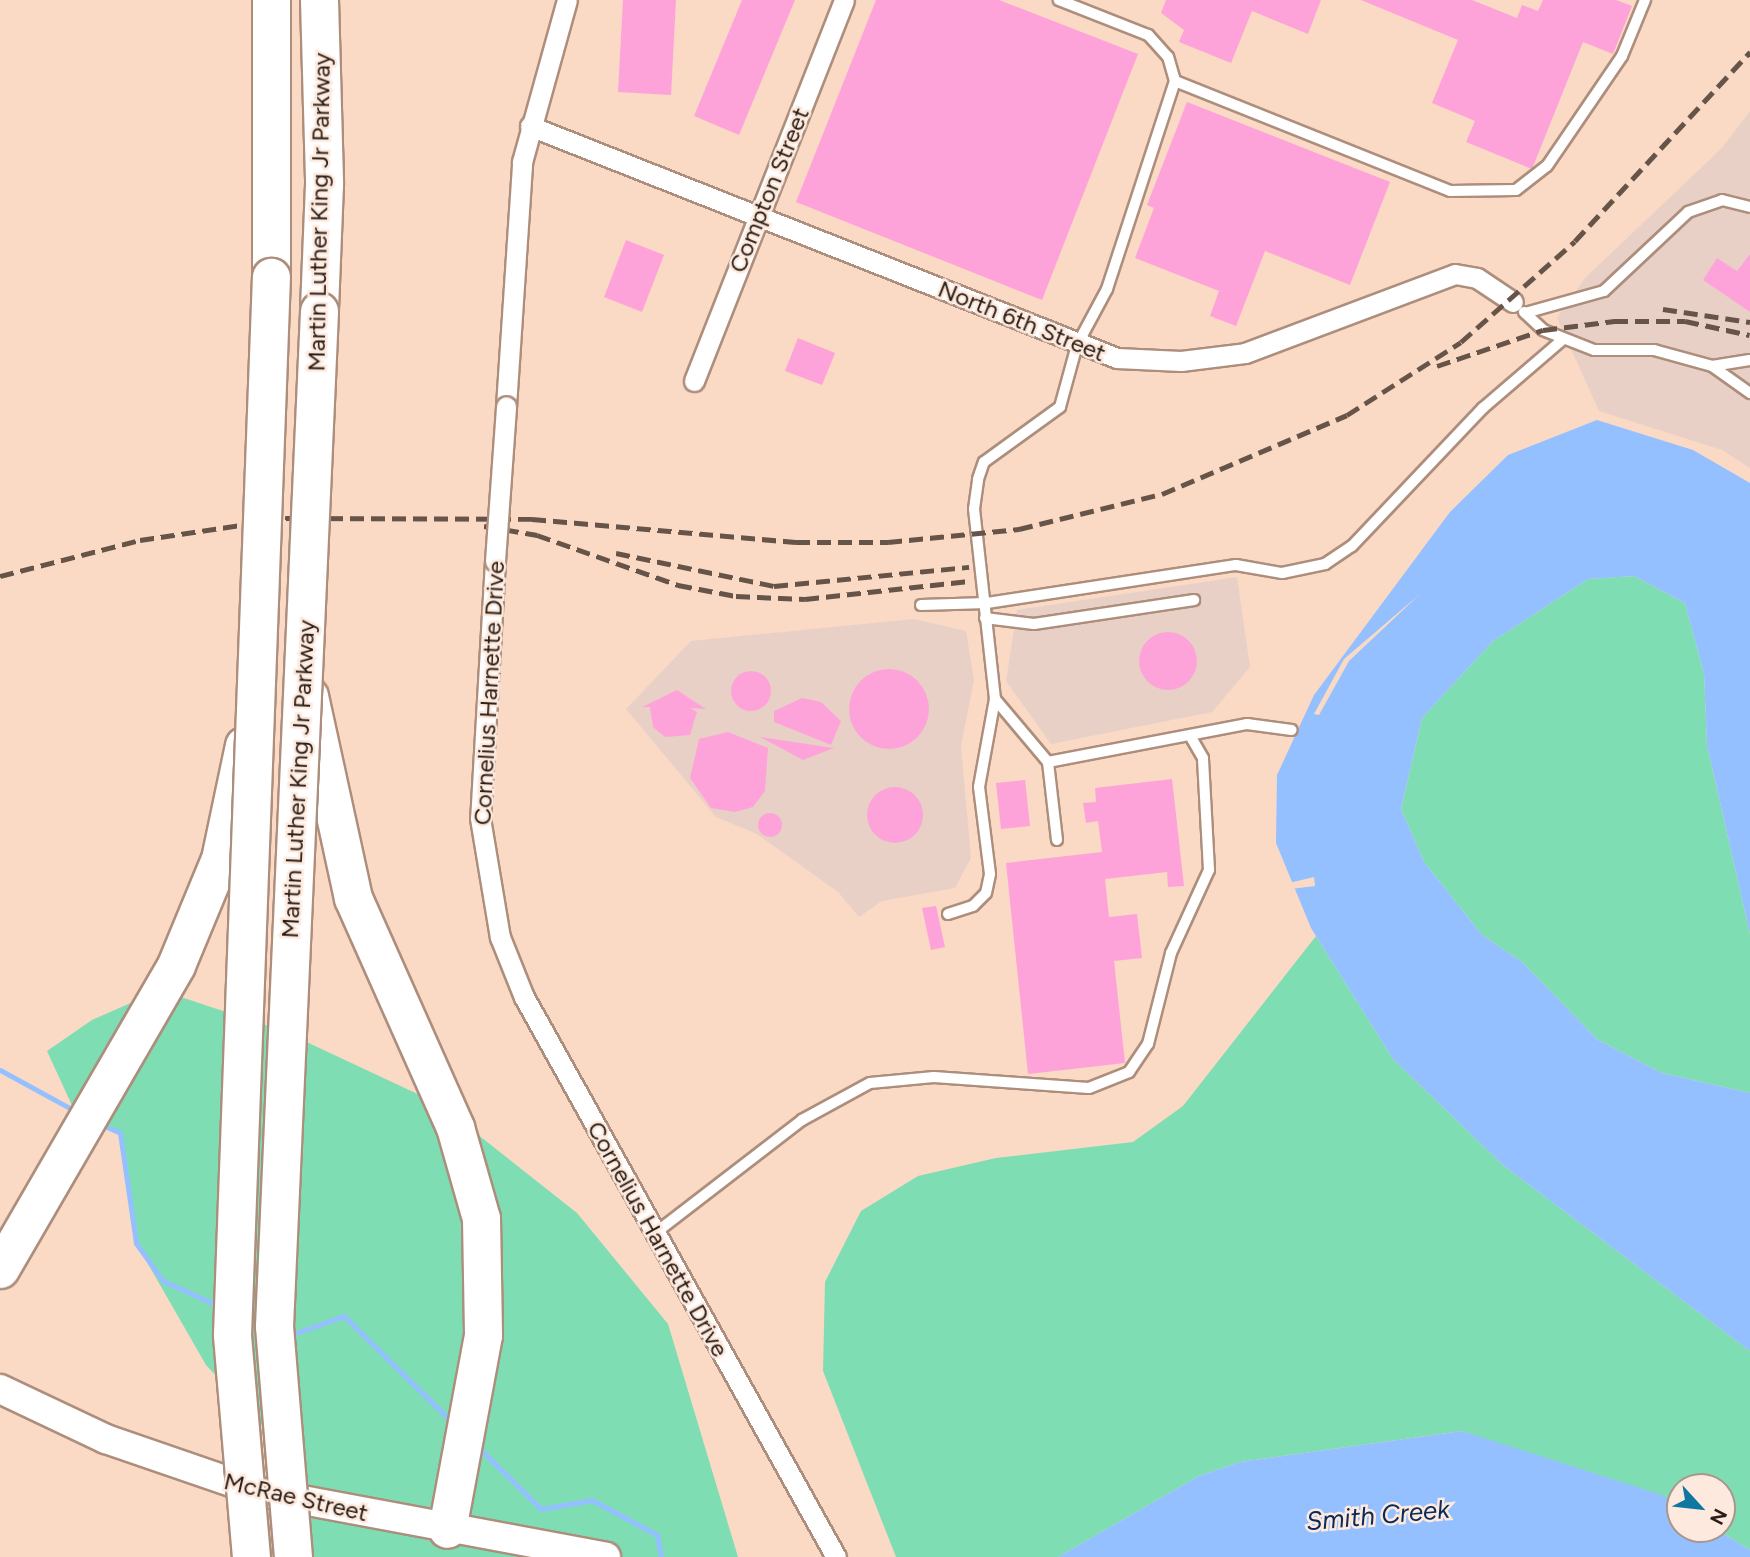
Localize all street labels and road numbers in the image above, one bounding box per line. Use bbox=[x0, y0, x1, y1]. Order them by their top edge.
street label: Martin Luther King Jr Parkway bbox=[302, 52, 336, 372]
street label: Compton Street bbox=[723, 103, 815, 277]
street label: North 6th Street bbox=[934, 274, 1110, 368]
street label: Cornelius Harnette Drive bbox=[468, 560, 510, 826]
street label: Martin Luther King Jr Parkway bbox=[275, 619, 321, 939]
street label: Cornelius Harnette Drive bbox=[581, 1116, 735, 1362]
street label: McRae Street bbox=[221, 1466, 371, 1528]

